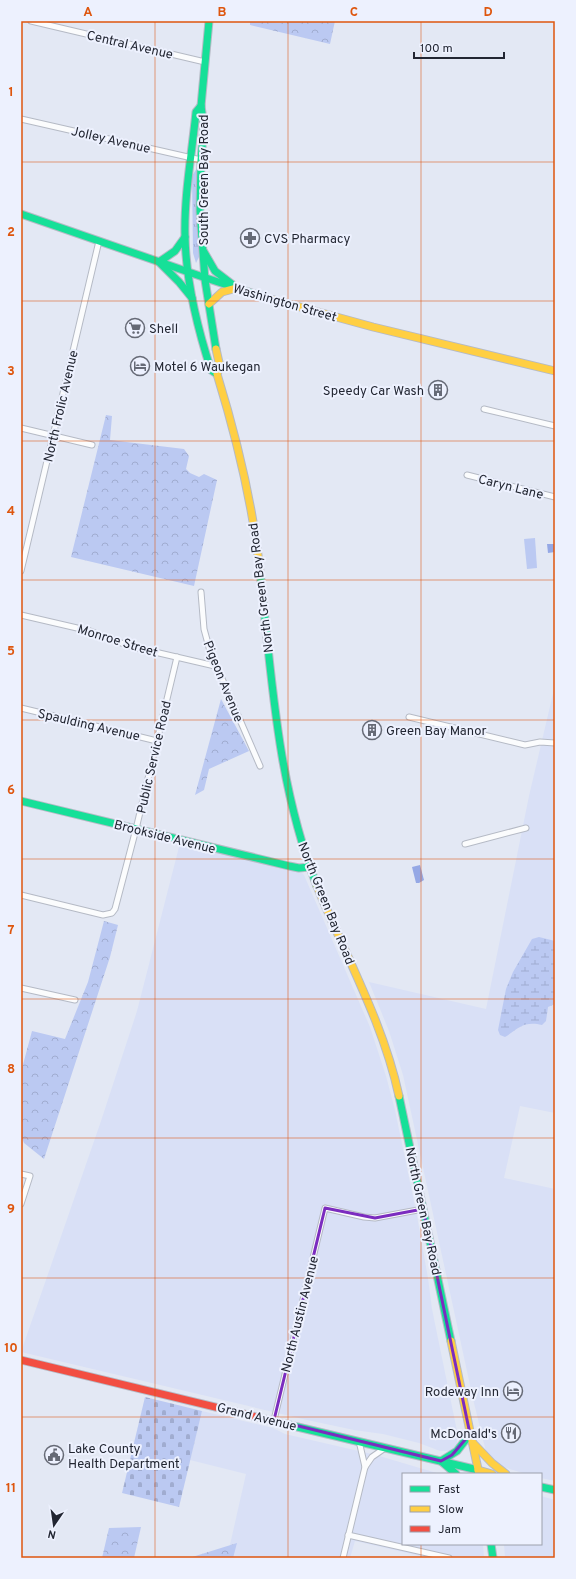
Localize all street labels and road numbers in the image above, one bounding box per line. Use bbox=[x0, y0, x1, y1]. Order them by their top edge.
street label: Central Avenue bbox=[85, 28, 174, 64]
street label: South Green Bay Road bbox=[197, 114, 213, 246]
street label: Jolley Avenue bbox=[69, 124, 152, 158]
street label: Washington Street bbox=[231, 281, 338, 326]
street label: North Frolic Avenue bbox=[41, 349, 83, 464]
street label: Caryn Lane bbox=[476, 472, 545, 504]
street label: North Green Bay Road bbox=[246, 522, 278, 654]
street label: Monroe Street bbox=[75, 622, 160, 662]
street label: Pigeon Avenue bbox=[199, 639, 246, 725]
street label: Public Service Road bbox=[134, 699, 176, 815]
street label: Spaulding Avenue bbox=[36, 706, 141, 745]
street label: Brookside Avenue bbox=[112, 818, 217, 858]
street label: North Green Bay Road bbox=[293, 840, 357, 967]
street label: North Green Bay Road bbox=[401, 1146, 443, 1277]
street label: North Austin Avenue bbox=[279, 1255, 323, 1374]
street label: Grand Avenue bbox=[215, 1400, 298, 1436]

